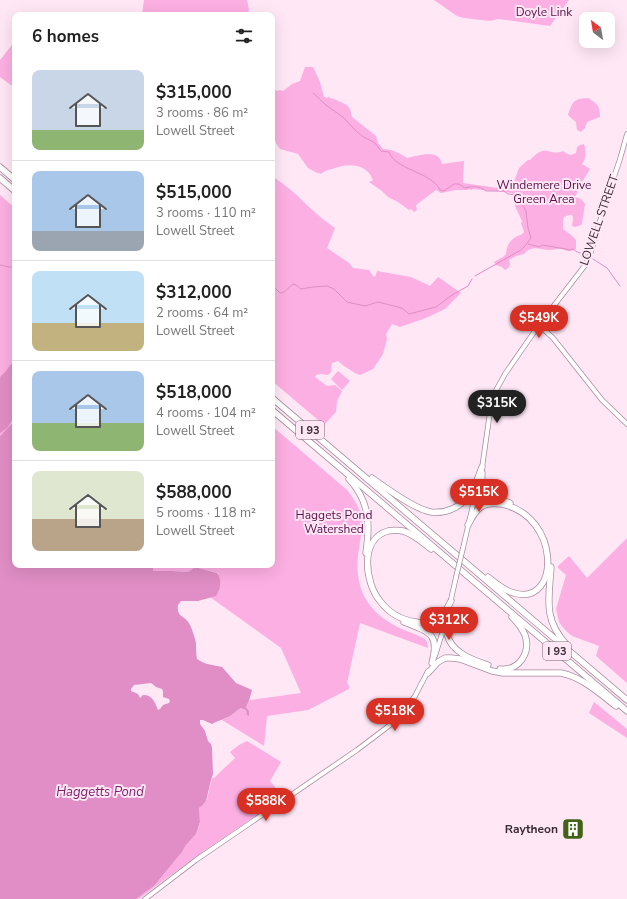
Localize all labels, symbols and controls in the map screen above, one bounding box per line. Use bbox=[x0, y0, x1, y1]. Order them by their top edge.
park label: Doyle Link bbox=[516, 4, 573, 20]
north arrow bbox=[579, 12, 615, 48]
map controls bbox=[579, 12, 615, 48]
text: 6 homes bbox=[32, 25, 99, 48]
icon: filters bbox=[233, 25, 255, 47]
text: $315,000 bbox=[156, 81, 232, 104]
icon: home bbox=[64, 86, 112, 134]
text: 3 rooms · 86 m² bbox=[156, 104, 248, 122]
text: Lowell Street bbox=[156, 122, 234, 140]
street label: LOWELL STREET bbox=[576, 172, 622, 267]
park label: Windemere Drive Green Area bbox=[497, 177, 592, 207]
text: $515,000 bbox=[156, 181, 232, 204]
icon: home bbox=[64, 187, 112, 235]
text: 3 rooms · 110 m² bbox=[156, 204, 256, 222]
text: Lowell Street bbox=[156, 222, 234, 240]
text: $312,000 bbox=[156, 281, 232, 304]
icon: home bbox=[64, 287, 112, 335]
text: 2 rooms · 64 m² bbox=[156, 304, 248, 322]
pin: $549K bbox=[511, 305, 567, 339]
text: $549K bbox=[519, 309, 559, 327]
text: Lowell Street bbox=[156, 322, 234, 340]
text: $518,000 bbox=[156, 381, 232, 404]
icon: home bbox=[64, 387, 112, 435]
pin: $315K bbox=[469, 390, 525, 424]
text: $315K bbox=[477, 394, 517, 412]
text: 4 rooms · 104 m² bbox=[156, 404, 256, 422]
road number: I 93 bbox=[296, 421, 324, 439]
text: Lowell Street bbox=[156, 422, 234, 440]
pin: $515K bbox=[451, 479, 507, 513]
text: $588,000 bbox=[156, 481, 232, 504]
text: $515K bbox=[459, 483, 499, 501]
icon: home bbox=[64, 487, 112, 535]
text: 5 rooms · 118 m² bbox=[156, 504, 256, 522]
park label: Haggets Pond Watershed bbox=[296, 507, 372, 537]
text: Lowell Street bbox=[156, 522, 234, 540]
pin: $312K bbox=[421, 607, 477, 641]
text: $312K bbox=[429, 611, 469, 629]
road number: I 93 bbox=[543, 642, 571, 660]
pin: $518K bbox=[367, 698, 423, 732]
text: $518K bbox=[375, 702, 415, 720]
water label: Haggetts Pond bbox=[56, 783, 144, 801]
pin: $588K bbox=[238, 788, 294, 822]
text: $588K bbox=[246, 792, 286, 810]
building icon: Raytheon bbox=[560, 816, 586, 842]
place label: Raytheon bbox=[505, 821, 558, 837]

